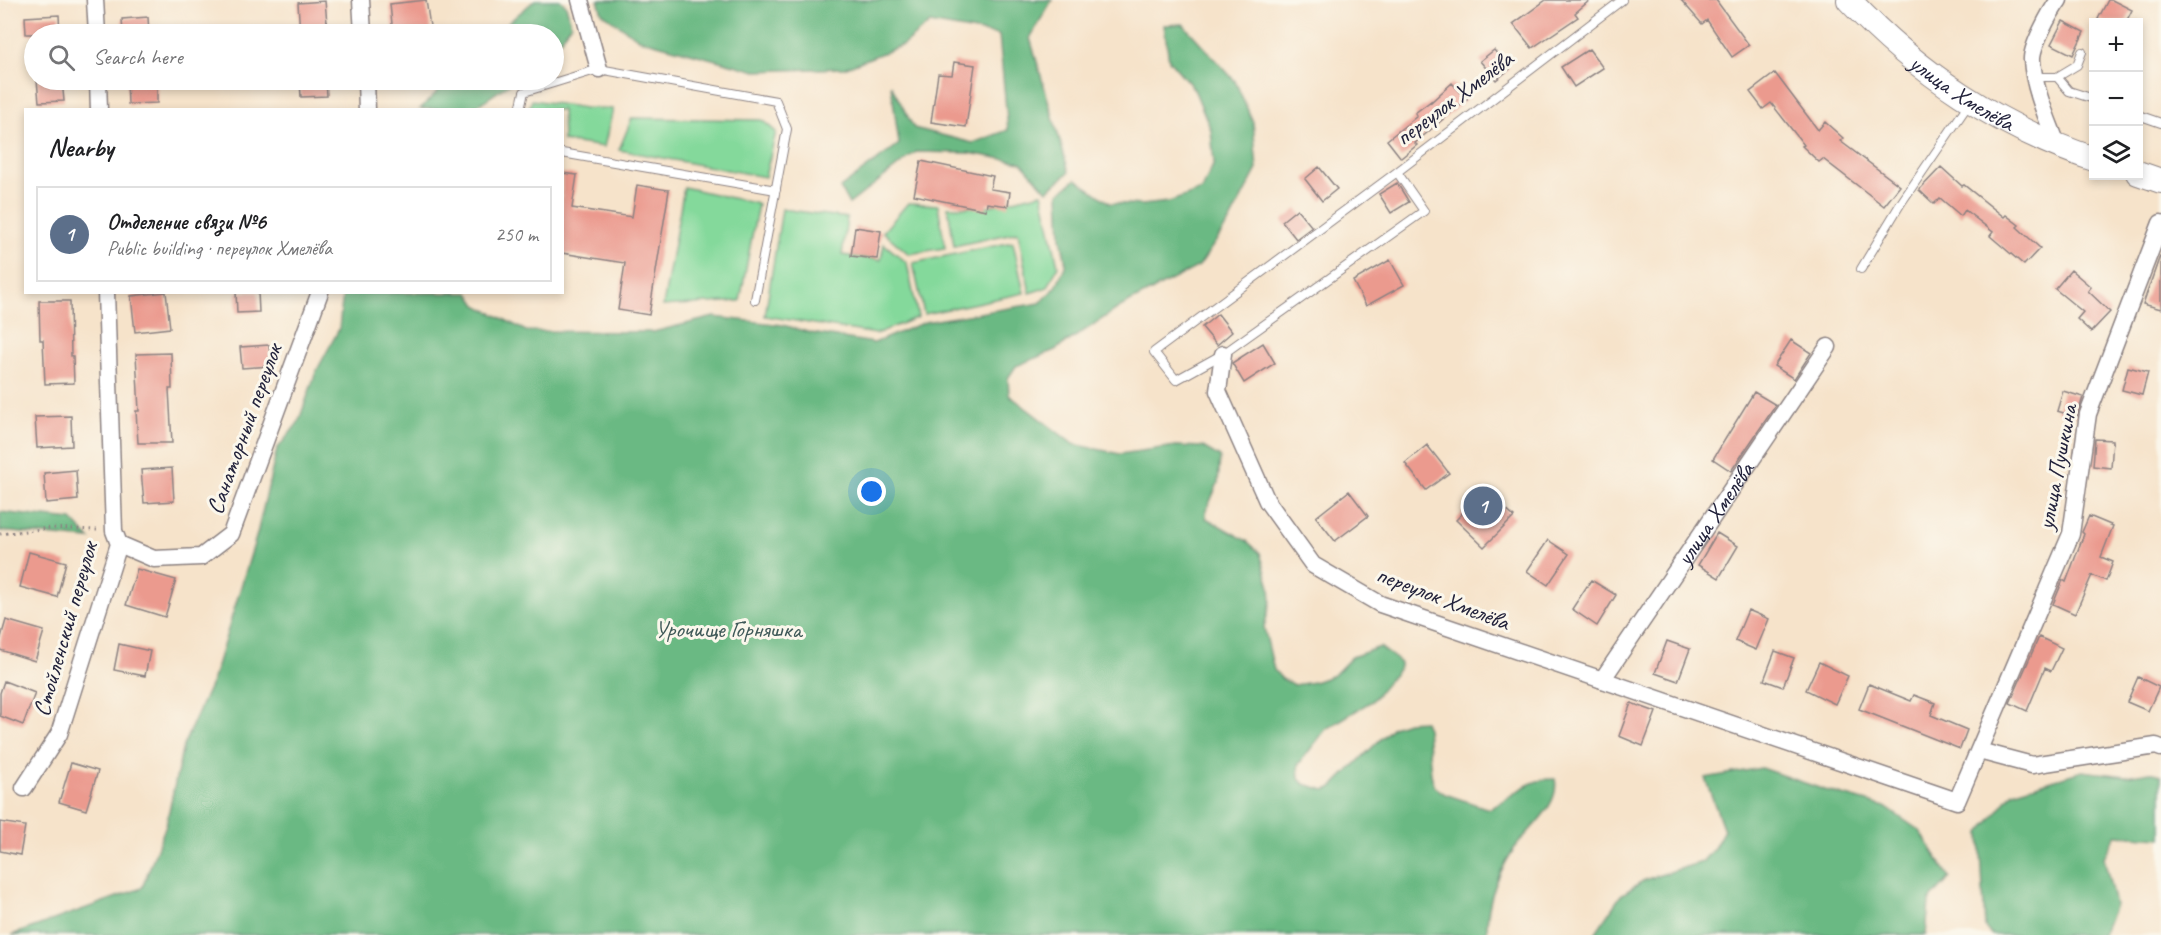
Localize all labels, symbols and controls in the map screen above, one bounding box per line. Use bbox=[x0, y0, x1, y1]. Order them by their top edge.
map controls bbox=[2089, 18, 2143, 180]
button: + bbox=[2089, 18, 2143, 72]
search box bbox=[24, 24, 564, 90]
icon: search bbox=[45, 41, 78, 74]
text: Search here bbox=[93, 43, 183, 71]
street label: переулок Хмелёва bbox=[1389, 43, 1520, 152]
street label: улица Хмелёва bbox=[1902, 47, 2021, 139]
button: − bbox=[2089, 72, 2143, 126]
button: layers bbox=[2089, 126, 2143, 180]
text: Nearby bbox=[48, 131, 113, 164]
text: Отделение связи №6 bbox=[107, 208, 266, 236]
text: 1 bbox=[65, 222, 74, 247]
text: 250 m bbox=[495, 222, 538, 247]
text: Public building · переулок Хмелёва bbox=[107, 236, 332, 261]
street label: Санаторный переулок bbox=[199, 338, 289, 518]
street label: улица Пушкина bbox=[2030, 400, 2084, 534]
street label: улица Хмелёва bbox=[1668, 455, 1761, 573]
your location bbox=[857, 477, 886, 506]
pin: 1 bbox=[1464, 484, 1502, 528]
street label: Стойленский переулок bbox=[26, 536, 105, 720]
street label: переулок Хмелёва bbox=[1372, 559, 1515, 638]
park label: Урочище Горняшка bbox=[655, 614, 803, 644]

